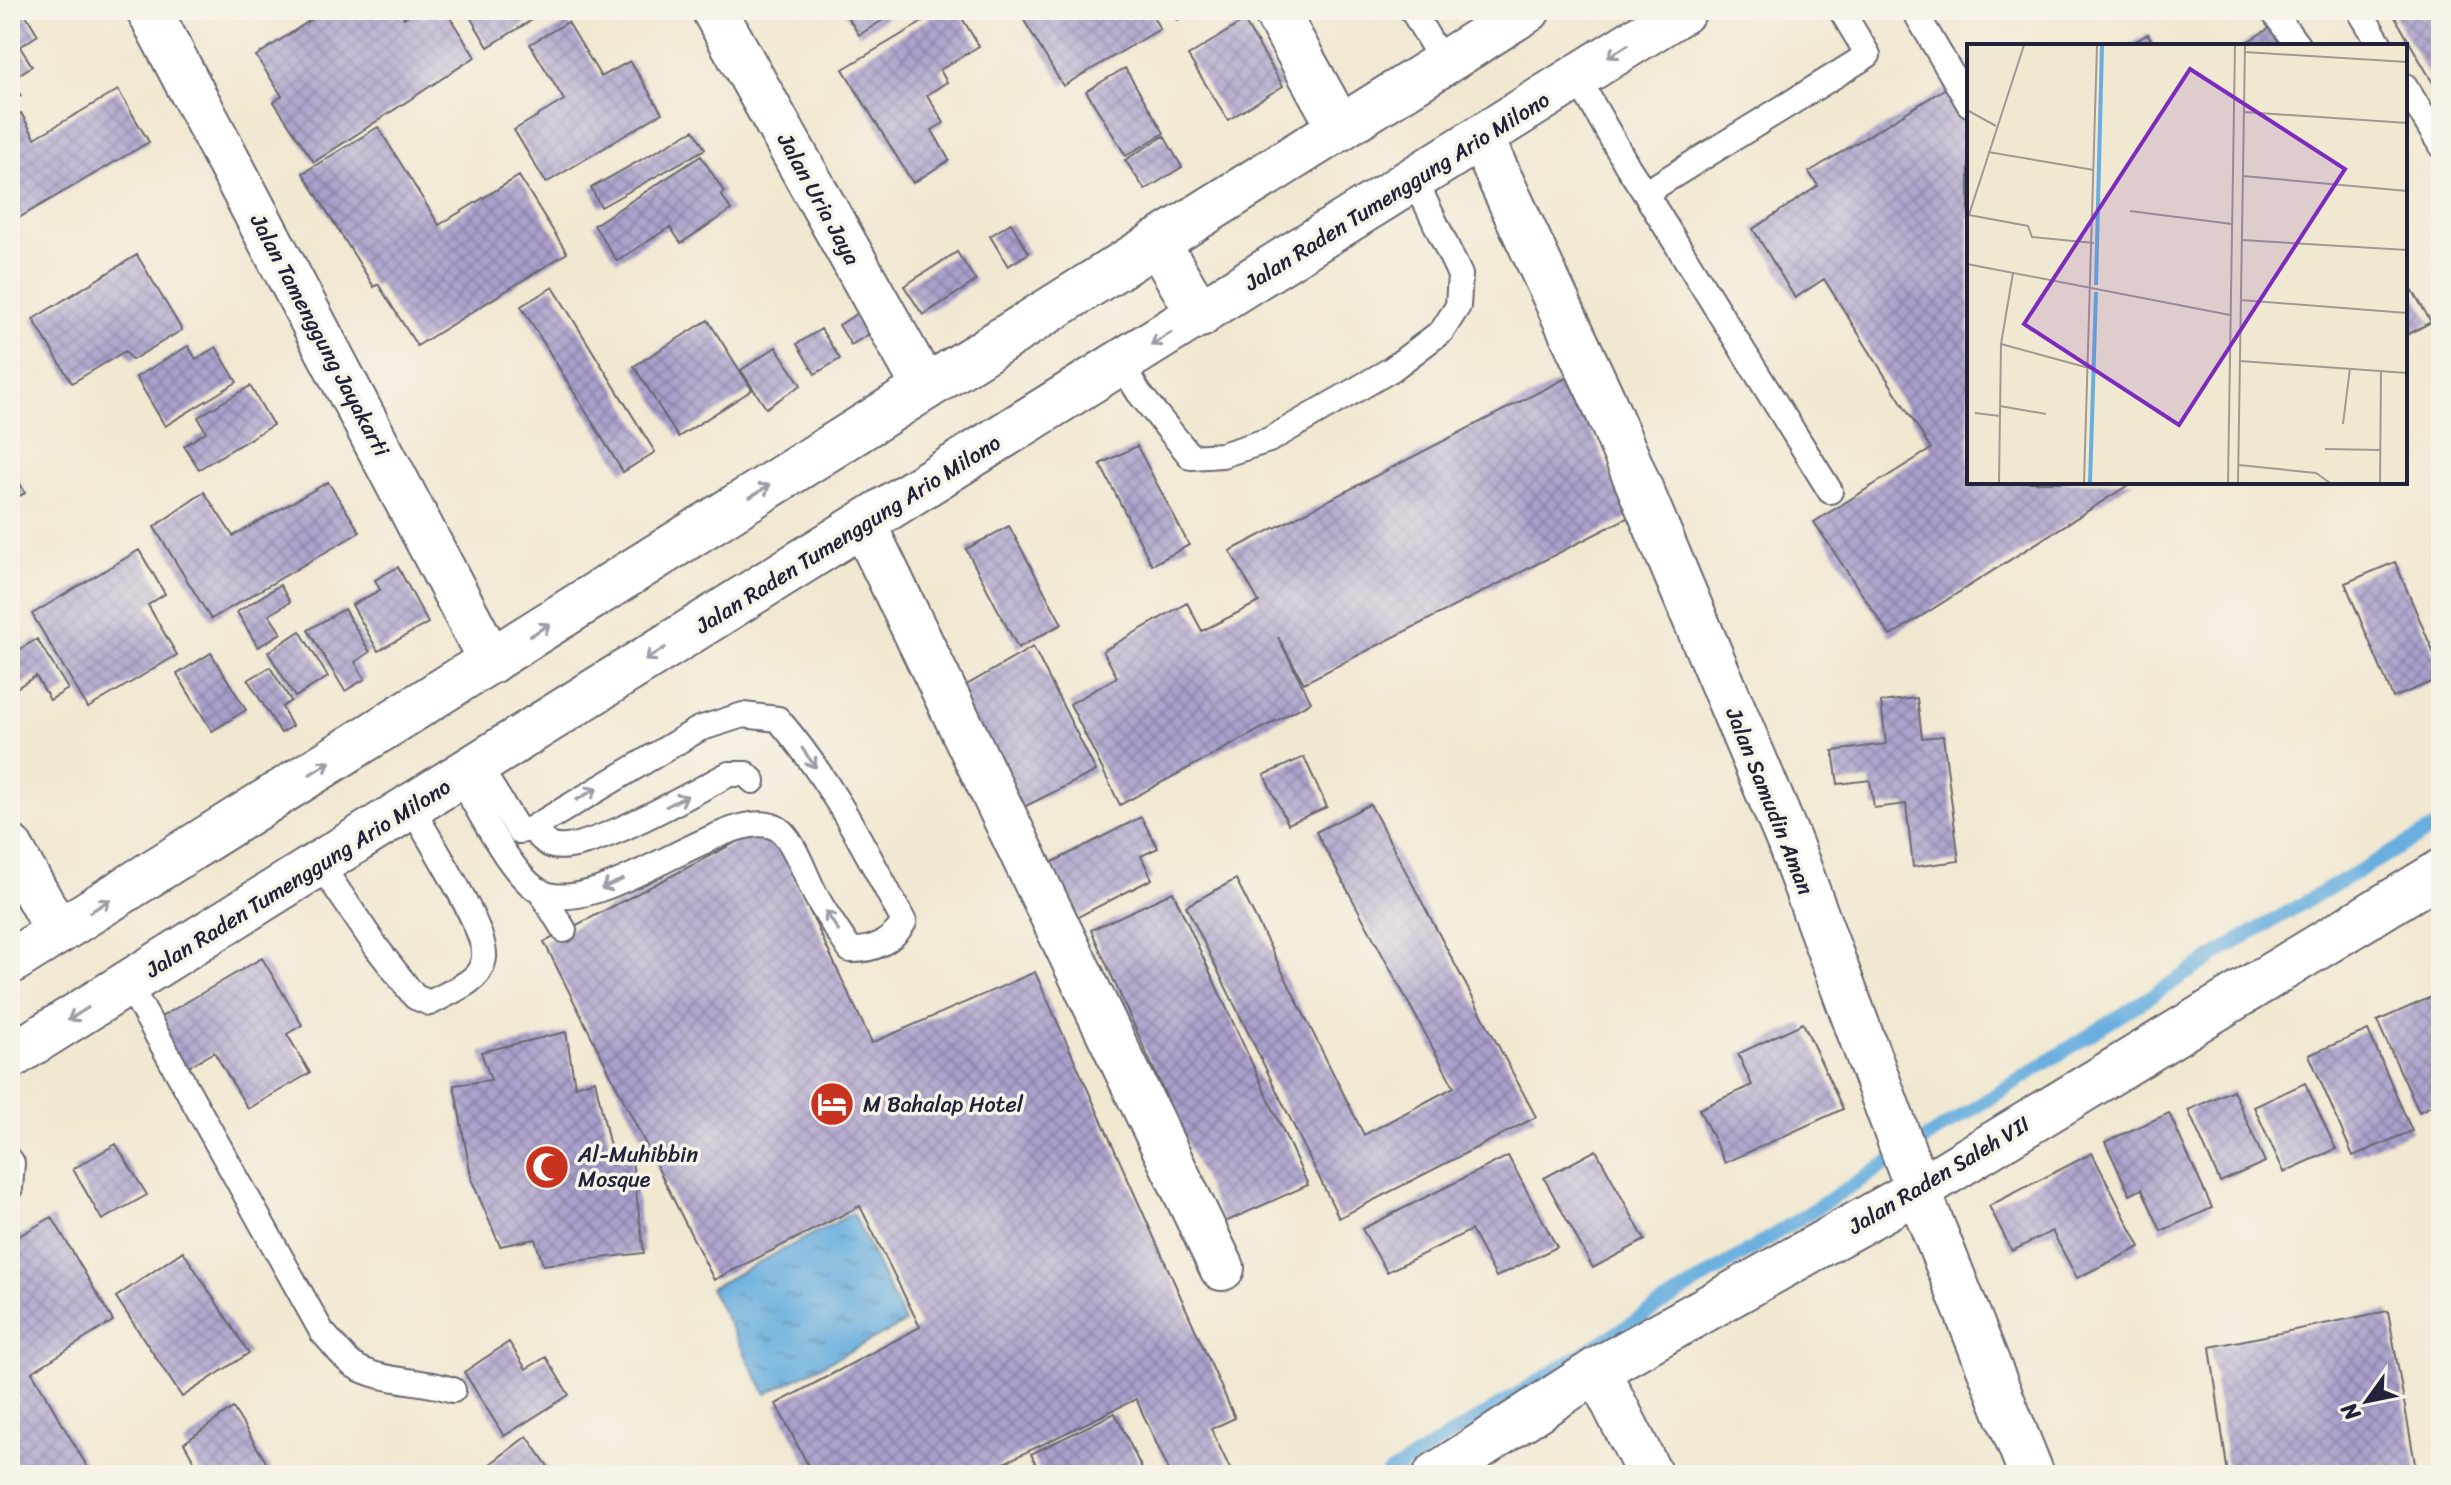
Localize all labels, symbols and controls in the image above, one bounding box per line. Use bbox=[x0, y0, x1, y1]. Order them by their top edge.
one-way arrow bbox=[1607, 44, 1630, 60]
inset map bbox=[1967, 44, 2407, 484]
street label: Jalan Raden Tumenggung Ario Milono bbox=[1236, 80, 1558, 302]
street label: Jalan Uria Jaya bbox=[766, 125, 872, 273]
street label: Jalan Tamenggung Jayakarti bbox=[239, 206, 401, 464]
one-way arrow bbox=[1150, 331, 1173, 347]
street label: Jalan Raden Tumenggung Ario Milono bbox=[687, 423, 1009, 645]
one-way arrow bbox=[749, 483, 771, 500]
one-way arrow bbox=[528, 621, 551, 637]
one-way arrow bbox=[644, 647, 667, 663]
street label: Jalan Samudin Aman bbox=[1714, 700, 1825, 901]
one-way arrow bbox=[801, 747, 817, 769]
one-way arrow bbox=[308, 759, 331, 775]
street label: Jalan Raden Tumenggung Ario Milono bbox=[137, 767, 459, 989]
one-way arrow bbox=[575, 786, 599, 801]
one-way arrow bbox=[664, 792, 688, 808]
one-way arrow bbox=[600, 877, 625, 892]
one-way arrow bbox=[88, 898, 111, 914]
one-way arrow bbox=[823, 911, 840, 933]
one-way arrow bbox=[67, 1007, 90, 1023]
hotel icon: M Bahalap Hotel bbox=[808, 1080, 856, 1128]
place label: M Bahalap Hotel bbox=[863, 1085, 1024, 1124]
street label: Jalan Raden Saleh VII bbox=[1840, 1105, 2038, 1245]
place label: Al-Muhibbin Mosque bbox=[577, 1135, 698, 1199]
mosque icon: Al-Muhibbin Mosque bbox=[523, 1143, 571, 1191]
north arrow bbox=[2327, 1361, 2407, 1441]
text: N bbox=[2330, 1394, 2372, 1429]

